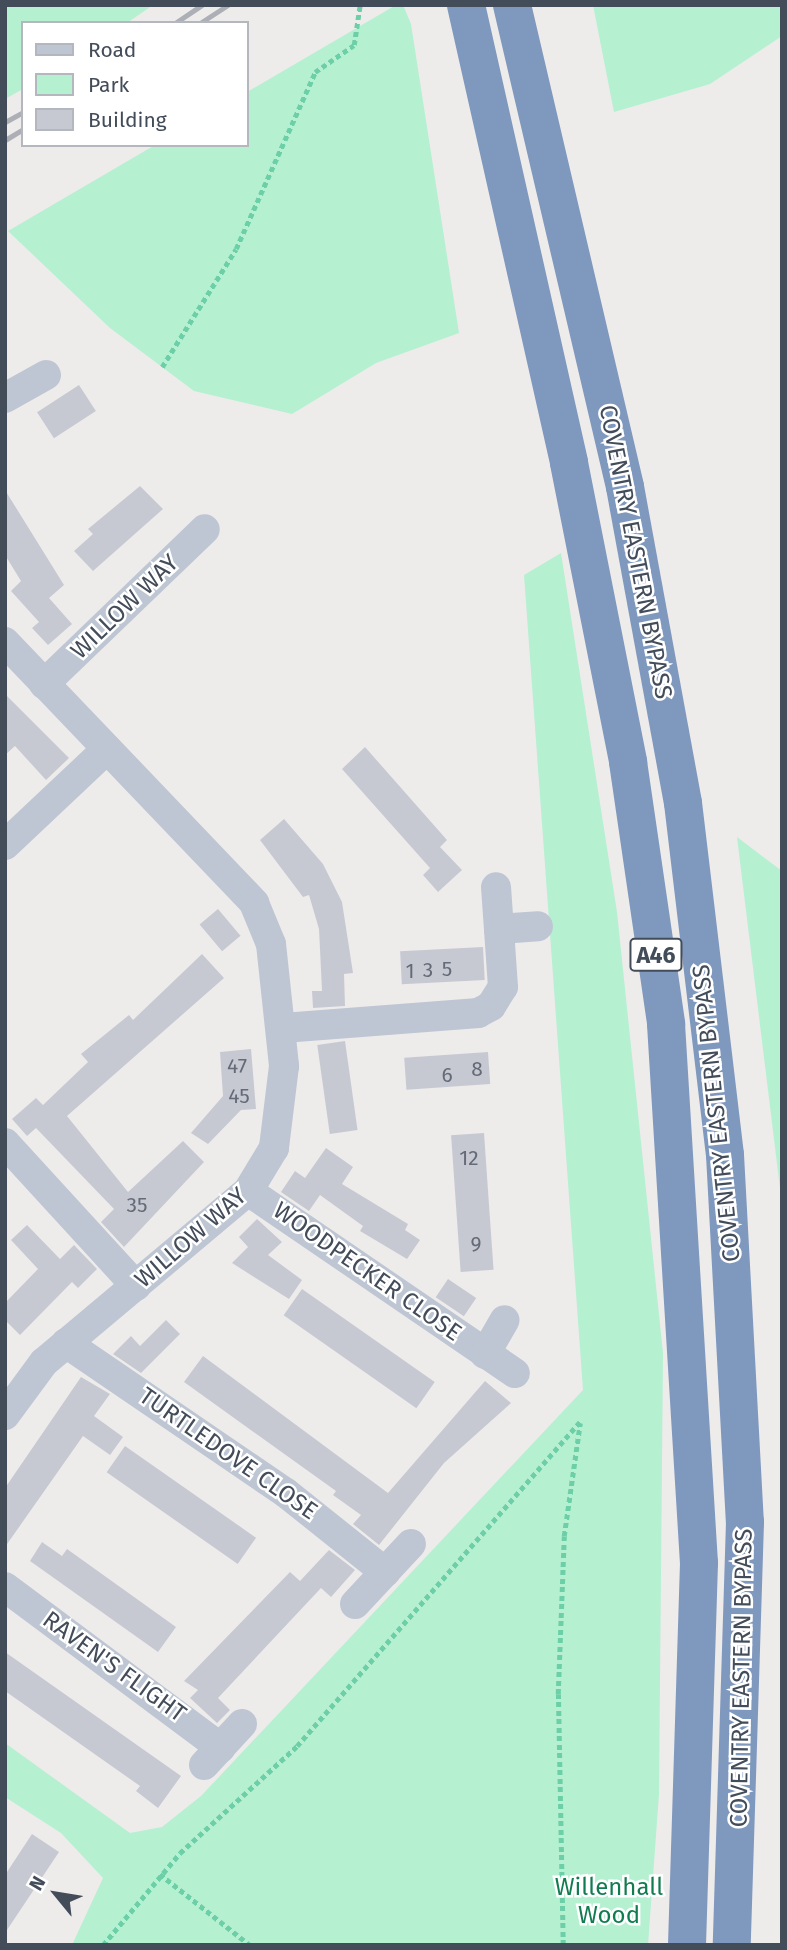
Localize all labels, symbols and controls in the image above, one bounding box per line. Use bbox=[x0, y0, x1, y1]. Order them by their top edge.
legend bbox=[21, 21, 248, 147]
text: Road bbox=[88, 37, 136, 63]
text: Park bbox=[88, 72, 129, 98]
text: Building bbox=[88, 107, 167, 133]
street label: COVENTRY EASTERN BYPASS bbox=[592, 403, 678, 701]
street label: WILLOW WAY bbox=[65, 549, 185, 665]
road number: A46 bbox=[628, 936, 684, 974]
house number: 5 bbox=[442, 956, 452, 982]
house number: 3 bbox=[423, 957, 433, 983]
house number: 1 bbox=[405, 958, 415, 984]
street label: COVENTRY EASTERN BYPASS bbox=[687, 963, 747, 1263]
house number: 47 bbox=[227, 1053, 247, 1079]
house number: 8 bbox=[471, 1056, 483, 1082]
house number: 6 bbox=[441, 1062, 453, 1088]
house number: 45 bbox=[228, 1083, 250, 1109]
house number: 12 bbox=[459, 1145, 479, 1171]
street label: WILLOW WAY bbox=[129, 1182, 253, 1294]
house number: 35 bbox=[127, 1192, 147, 1218]
street label: WOODPECKER CLOSE bbox=[267, 1196, 467, 1348]
house number: 9 bbox=[470, 1231, 482, 1257]
street label: TURTLEDOVE CLOSE bbox=[133, 1382, 323, 1526]
street label: COVENTRY EASTERN BYPASS bbox=[725, 1528, 759, 1828]
street label: RAVEN'S FLIGHT bbox=[37, 1605, 191, 1729]
north arrow bbox=[21, 1859, 91, 1929]
text: N bbox=[24, 1872, 50, 1894]
park label: Willenhall Wood bbox=[555, 1874, 663, 1930]

